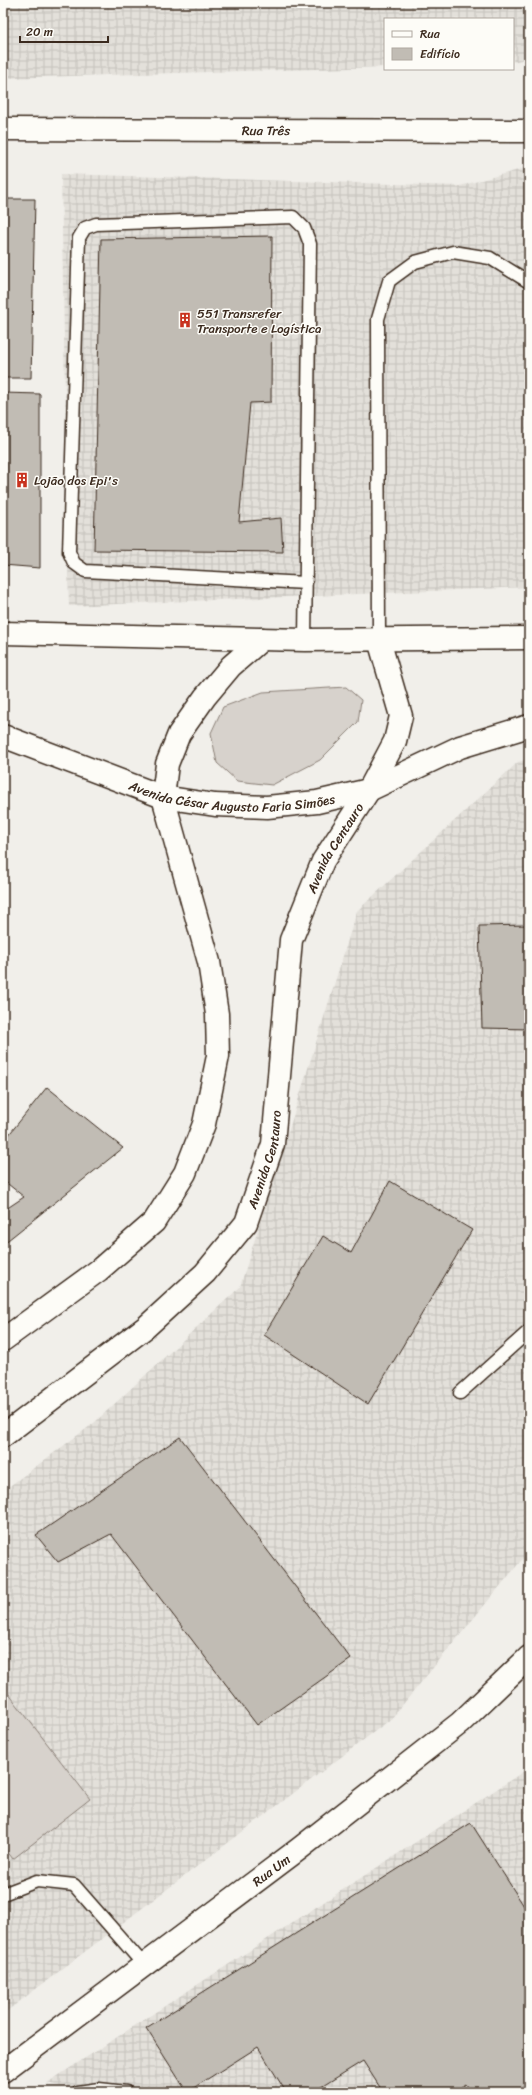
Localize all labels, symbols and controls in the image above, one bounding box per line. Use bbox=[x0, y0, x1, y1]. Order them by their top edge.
scale bar bbox=[20, 18, 108, 44]
legend bbox=[384, 18, 514, 70]
text: 20 m bbox=[26, 21, 53, 43]
text: Rua bbox=[420, 23, 441, 45]
text: Edifício bbox=[420, 43, 460, 65]
street label: Rua Três bbox=[242, 119, 290, 142]
place label: 551 Transrefer Transporte e Logística bbox=[197, 302, 322, 340]
building icon: 551 Transrefer Transporte e Logística bbox=[176, 311, 194, 329]
place label: Lojão dos Epi's bbox=[34, 469, 118, 492]
building icon: Lojão dos Epi's bbox=[13, 471, 31, 489]
street label: Avenida César Augusto Faria Simões bbox=[125, 774, 337, 819]
street label: Avenida Centauro bbox=[300, 798, 370, 898]
street label: Avenida Centauro bbox=[240, 1109, 288, 1213]
street label: Rua Um bbox=[247, 1848, 296, 1893]

